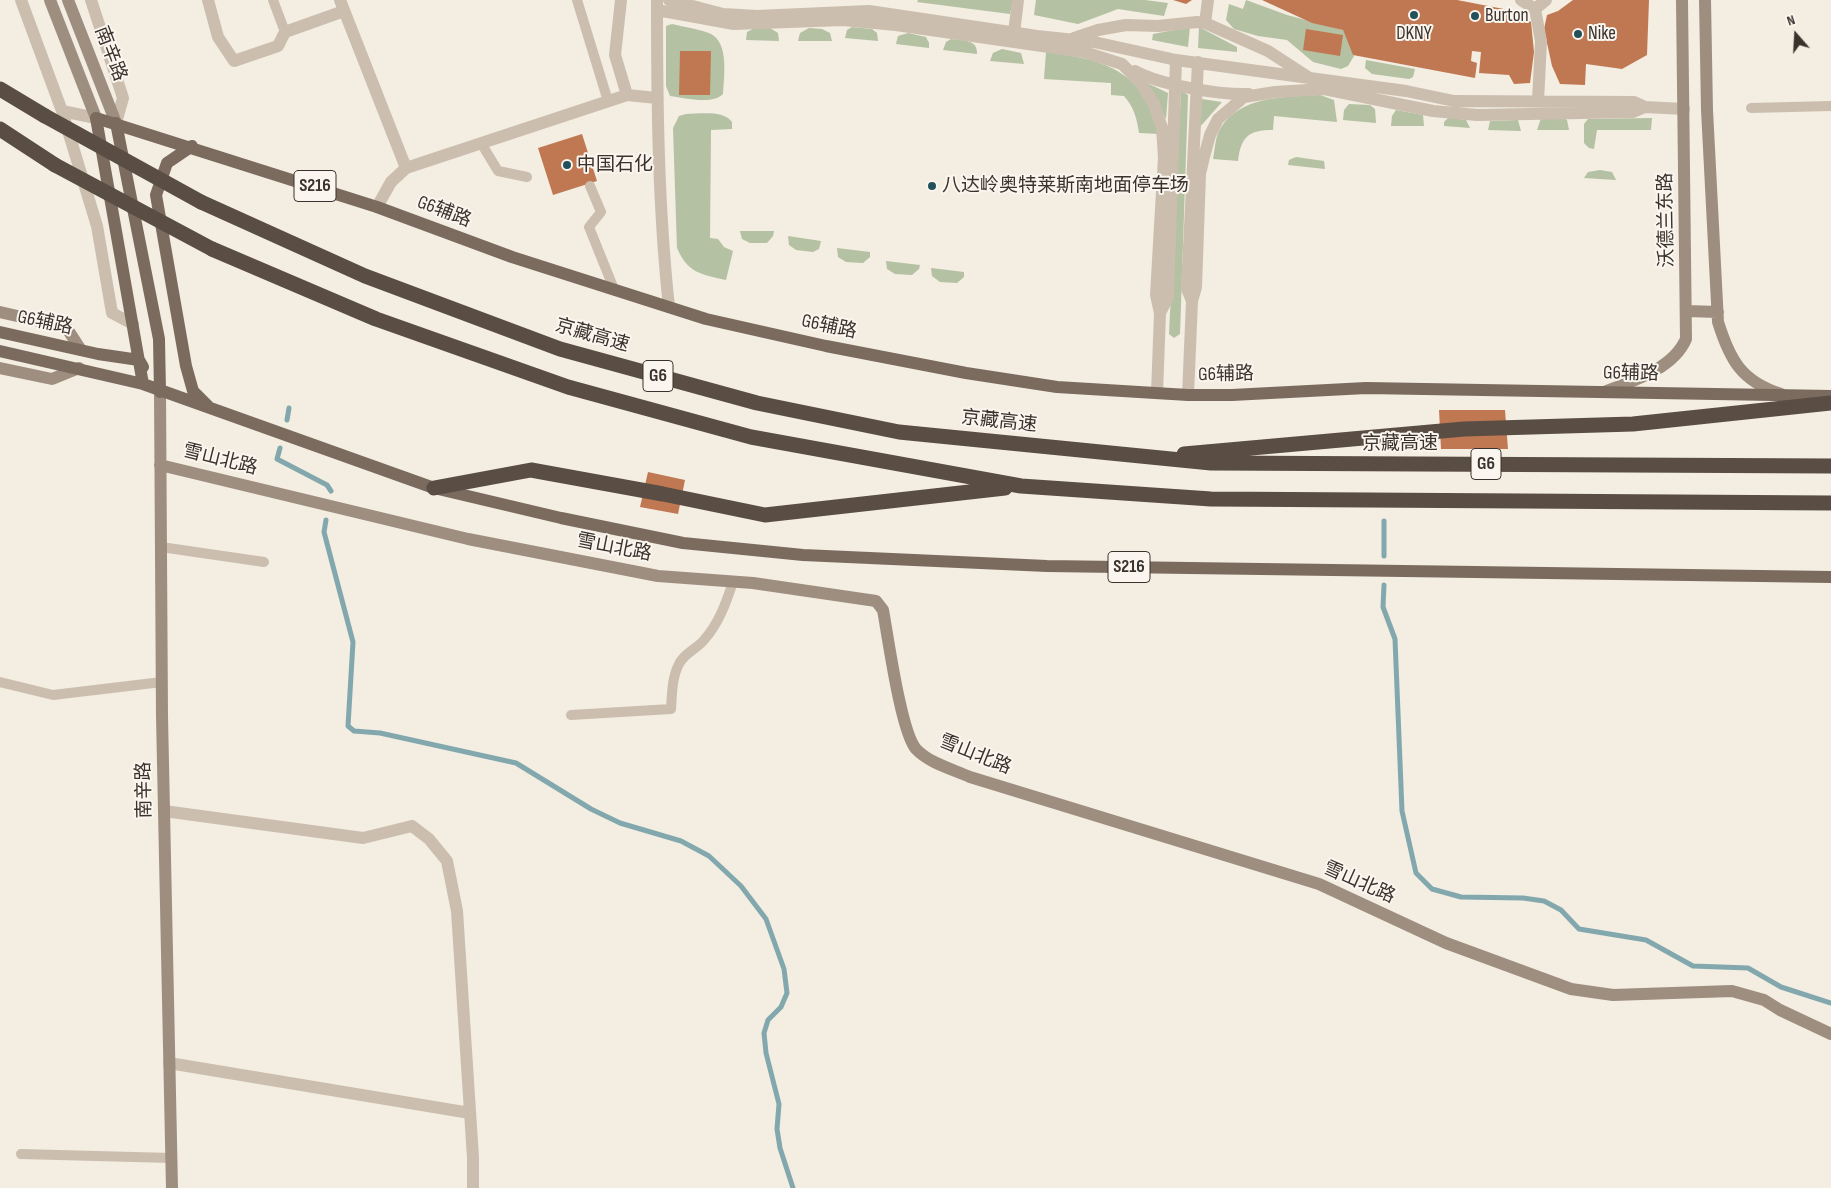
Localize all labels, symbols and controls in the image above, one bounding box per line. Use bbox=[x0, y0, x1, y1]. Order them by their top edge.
place label: Burton bbox=[1485, 5, 1529, 27]
marker: DKNY bbox=[1408, 9, 1420, 21]
marker: Burton bbox=[1469, 10, 1481, 22]
north arrow bbox=[1771, 10, 1821, 60]
text: N bbox=[1785, 11, 1797, 30]
street label: 南辛路 bbox=[89, 23, 131, 85]
place label: DKNY bbox=[1396, 23, 1432, 45]
place label: Nike bbox=[1588, 23, 1616, 45]
marker: Nike bbox=[1572, 28, 1584, 40]
place label: 中国石化 bbox=[577, 154, 653, 176]
marker: 中国石化 bbox=[561, 159, 573, 171]
road number: S216 bbox=[294, 170, 336, 202]
street label: 沃德兰东路 bbox=[1655, 172, 1679, 268]
place label: 八达岭奥特莱斯南地面停车场 bbox=[942, 175, 1189, 197]
marker: 八达岭奥特莱斯南地面停车场 bbox=[926, 180, 938, 192]
street label: G6辅路 bbox=[414, 191, 474, 233]
street label: G6辅路 bbox=[15, 306, 75, 340]
street label: G6辅路 bbox=[799, 310, 859, 344]
street label: 京藏高速 bbox=[552, 315, 632, 357]
road number: G6 bbox=[643, 361, 673, 392]
street label: G6辅路 bbox=[1603, 362, 1659, 386]
street label: G6辅路 bbox=[1198, 363, 1254, 387]
street label: 京藏高速 bbox=[960, 407, 1038, 437]
street label: 京藏高速 bbox=[1362, 433, 1438, 455]
street label: 雪山北路 bbox=[180, 440, 260, 480]
road number: G6 bbox=[1471, 448, 1501, 479]
street label: 雪山北路 bbox=[575, 530, 653, 566]
road number: S216 bbox=[1108, 552, 1150, 582]
street label: 雪山北路 bbox=[935, 730, 1015, 780]
street label: 南辛路 bbox=[133, 761, 157, 819]
street label: 雪山北路 bbox=[1320, 857, 1398, 909]

